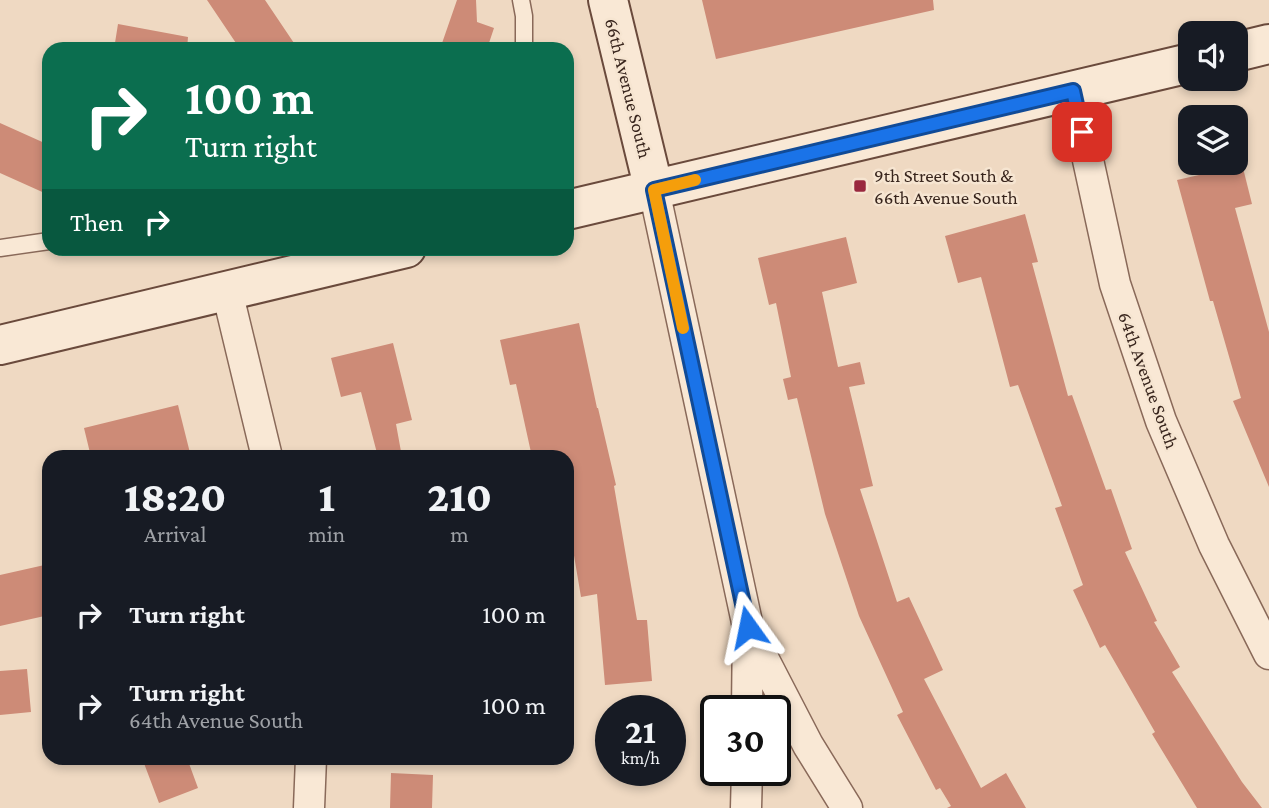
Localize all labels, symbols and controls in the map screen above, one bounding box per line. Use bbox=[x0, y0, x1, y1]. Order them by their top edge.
street label: 66th Avenue South bbox=[601, 16, 656, 160]
map controls bbox=[1178, 21, 1248, 175]
button: sound bbox=[1178, 21, 1248, 91]
icon: right bbox=[70, 70, 161, 161]
text: 100 m bbox=[185, 70, 314, 125]
pin bbox=[1052, 102, 1112, 162]
button: layers bbox=[1178, 105, 1248, 175]
icon: arrive bbox=[1063, 113, 1101, 151]
text: Turn right bbox=[185, 128, 317, 164]
place label: 9th Street South & 66th Avenue South bbox=[874, 165, 1018, 208]
marker: 9th Street South & 66th Avenue South bbox=[852, 178, 868, 194]
icon: right bbox=[138, 203, 176, 241]
text: Then bbox=[70, 208, 124, 237]
street label: 64th Avenue South bbox=[1114, 309, 1183, 451]
text: 18:20 bbox=[124, 473, 226, 520]
text: 1 bbox=[319, 473, 335, 520]
text: 210 bbox=[427, 473, 492, 520]
text: Arrival bbox=[144, 521, 206, 547]
text: min bbox=[308, 521, 345, 547]
text: m bbox=[450, 521, 469, 547]
position arrow bbox=[711, 590, 785, 664]
icon: right bbox=[70, 596, 108, 634]
text: Turn right bbox=[129, 600, 245, 629]
text: 100 m bbox=[482, 600, 546, 629]
text: Turn right bbox=[129, 678, 245, 707]
icon: right bbox=[70, 687, 108, 725]
text: 100 m bbox=[482, 691, 546, 720]
speed limit sign: 30 bbox=[700, 695, 791, 786]
text: 64th Avenue South bbox=[129, 707, 303, 733]
text: 21 bbox=[625, 712, 656, 751]
text: km/h bbox=[621, 748, 660, 768]

